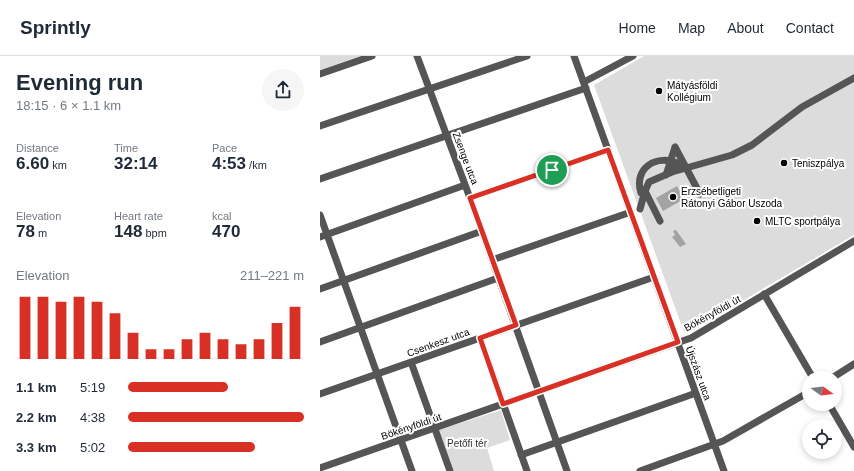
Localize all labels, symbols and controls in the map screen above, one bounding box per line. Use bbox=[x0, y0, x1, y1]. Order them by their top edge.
text: Sprintly bbox=[20, 17, 91, 38]
text: Home bbox=[619, 20, 656, 36]
text: Map bbox=[678, 20, 705, 36]
text: About bbox=[727, 20, 764, 36]
text: Contact bbox=[786, 20, 834, 36]
button: share bbox=[262, 69, 304, 111]
text: Evening run bbox=[16, 70, 143, 95]
place label: Mátyásföldi Kollégium bbox=[667, 80, 718, 103]
marker: Mátyásföldi Kollégium bbox=[654, 86, 664, 96]
text: 18:15 · 6 × 1.1 km bbox=[16, 98, 121, 113]
street label: Zsenge utca bbox=[451, 131, 481, 186]
text: Distance bbox=[16, 142, 59, 154]
text: Time bbox=[114, 142, 138, 154]
text: Pace bbox=[212, 142, 237, 154]
pin bbox=[535, 153, 569, 187]
text: 6.60 bbox=[16, 154, 49, 173]
text: 32:14 bbox=[114, 154, 157, 173]
text: 4:53 bbox=[212, 154, 246, 173]
marker: Teniszpálya bbox=[779, 158, 789, 168]
place label: Teniszpálya bbox=[792, 158, 845, 169]
text: km bbox=[49, 159, 67, 171]
text: /km bbox=[246, 159, 267, 171]
icon: arrive bbox=[541, 159, 563, 181]
place label: Erzsébetligeti Rátonyi Gábor Uszoda bbox=[681, 186, 783, 209]
marker: Erzsébetligeti Rátonyi Gábor Uszoda bbox=[668, 192, 678, 202]
text: Elevation bbox=[16, 210, 61, 222]
text: Heart rate bbox=[114, 210, 163, 222]
text: kcal bbox=[212, 210, 232, 222]
marker: MLTC sportpálya bbox=[752, 216, 762, 226]
place label: MLTC sportpálya bbox=[765, 216, 841, 227]
text: 78 bbox=[16, 222, 35, 241]
text: 148 bbox=[114, 222, 142, 241]
text: 470 bbox=[212, 222, 240, 241]
text: m bbox=[35, 227, 47, 239]
text: bpm bbox=[142, 227, 167, 239]
text: Elevation bbox=[16, 268, 69, 283]
text: 211–221 m bbox=[240, 268, 304, 283]
street label: Bökényföldi út bbox=[682, 293, 743, 333]
street label: Csenkesz utca bbox=[405, 326, 471, 359]
street label: Újszász utca bbox=[684, 344, 714, 402]
north arrow bbox=[802, 371, 842, 411]
map controls bbox=[802, 371, 842, 459]
text: 1.1 km bbox=[16, 380, 56, 395]
text: 5:19 bbox=[80, 380, 105, 395]
text: 2.2 km bbox=[16, 410, 56, 425]
text: 4:38 bbox=[80, 410, 105, 425]
street label: Bökényföldi út bbox=[380, 411, 443, 442]
button: locate bbox=[802, 419, 842, 459]
park label: Petőfi tér bbox=[447, 438, 488, 449]
text: 3.3 km bbox=[16, 440, 56, 455]
text: 5:02 bbox=[80, 440, 105, 455]

